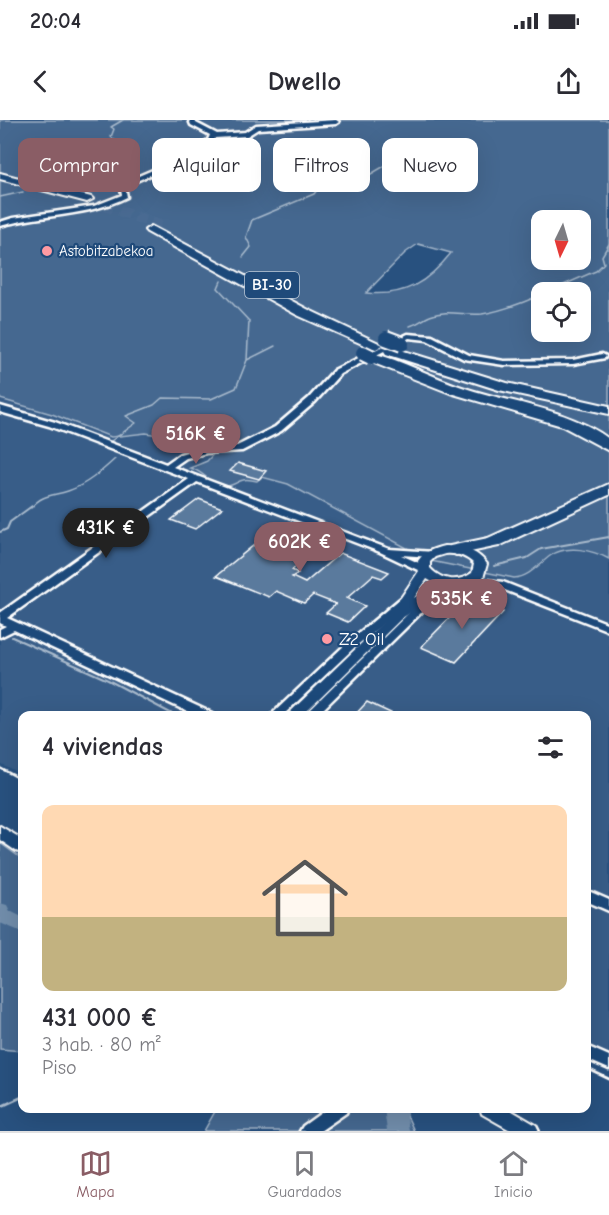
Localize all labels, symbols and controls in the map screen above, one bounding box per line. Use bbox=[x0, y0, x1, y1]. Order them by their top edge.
text: 20:04 bbox=[30, 8, 81, 34]
icon: back bbox=[24, 65, 57, 98]
icon: share bbox=[552, 65, 585, 98]
text: Dwello bbox=[268, 66, 341, 97]
chip: Comprar bbox=[18, 138, 140, 192]
chip: Alquilar bbox=[152, 138, 261, 192]
chip: Filtros bbox=[273, 138, 370, 192]
chip: Nuevo bbox=[382, 138, 478, 192]
north arrow bbox=[531, 210, 591, 270]
map controls bbox=[531, 210, 591, 342]
place label: Astobitzabekoa bbox=[59, 242, 154, 260]
marker: Astobitzabekoa bbox=[40, 244, 54, 258]
road number: BI-30 bbox=[245, 272, 299, 298]
button: locate bbox=[531, 282, 591, 342]
pin: 516K € bbox=[147, 414, 245, 465]
text: 516K € bbox=[165, 422, 227, 445]
pin: 431K € bbox=[57, 508, 155, 559]
text: 431K € bbox=[76, 516, 136, 539]
pin: 602K € bbox=[251, 522, 349, 573]
text: 602K € bbox=[268, 530, 332, 553]
pin: 535K € bbox=[413, 579, 511, 630]
text: 535K € bbox=[430, 587, 494, 610]
place label: Z2 Oil bbox=[339, 629, 385, 650]
marker: Z2 Oil bbox=[320, 632, 334, 646]
icon: filters bbox=[534, 731, 567, 764]
text: 4 viviendas bbox=[42, 732, 163, 762]
icon: home bbox=[251, 844, 359, 952]
text: 431 000 € bbox=[42, 1003, 158, 1033]
text: 3 hab. · 80 m² bbox=[42, 1033, 161, 1056]
text: Piso bbox=[42, 1056, 77, 1079]
tab: Mapa bbox=[76, 1147, 115, 1201]
tab: Guardados bbox=[267, 1147, 341, 1201]
tab: Inicio bbox=[494, 1147, 533, 1201]

